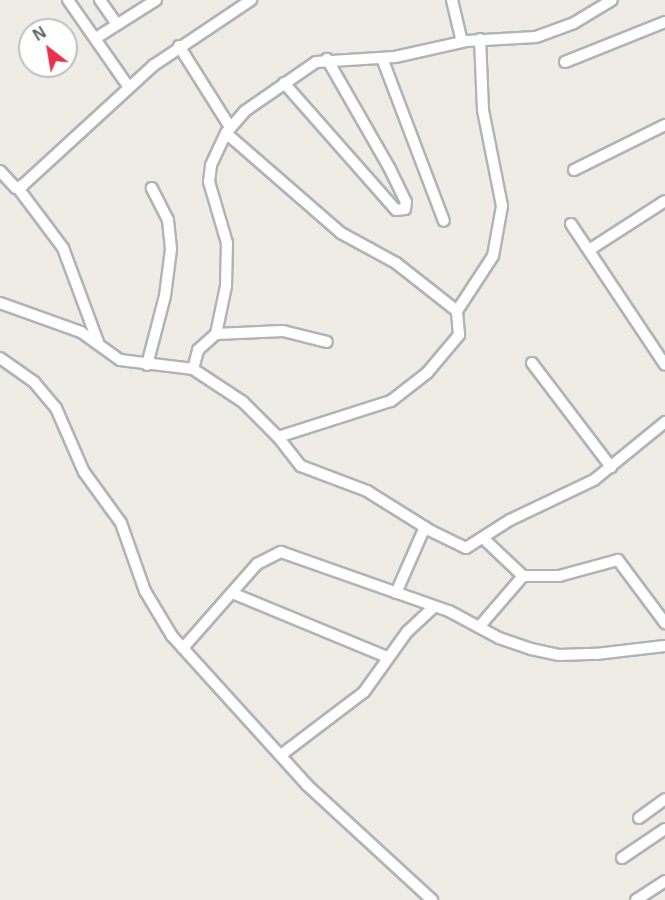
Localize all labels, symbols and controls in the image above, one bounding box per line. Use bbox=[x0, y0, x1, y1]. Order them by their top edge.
north arrow bbox=[18, 18, 78, 78]
text: N bbox=[30, 24, 49, 44]

